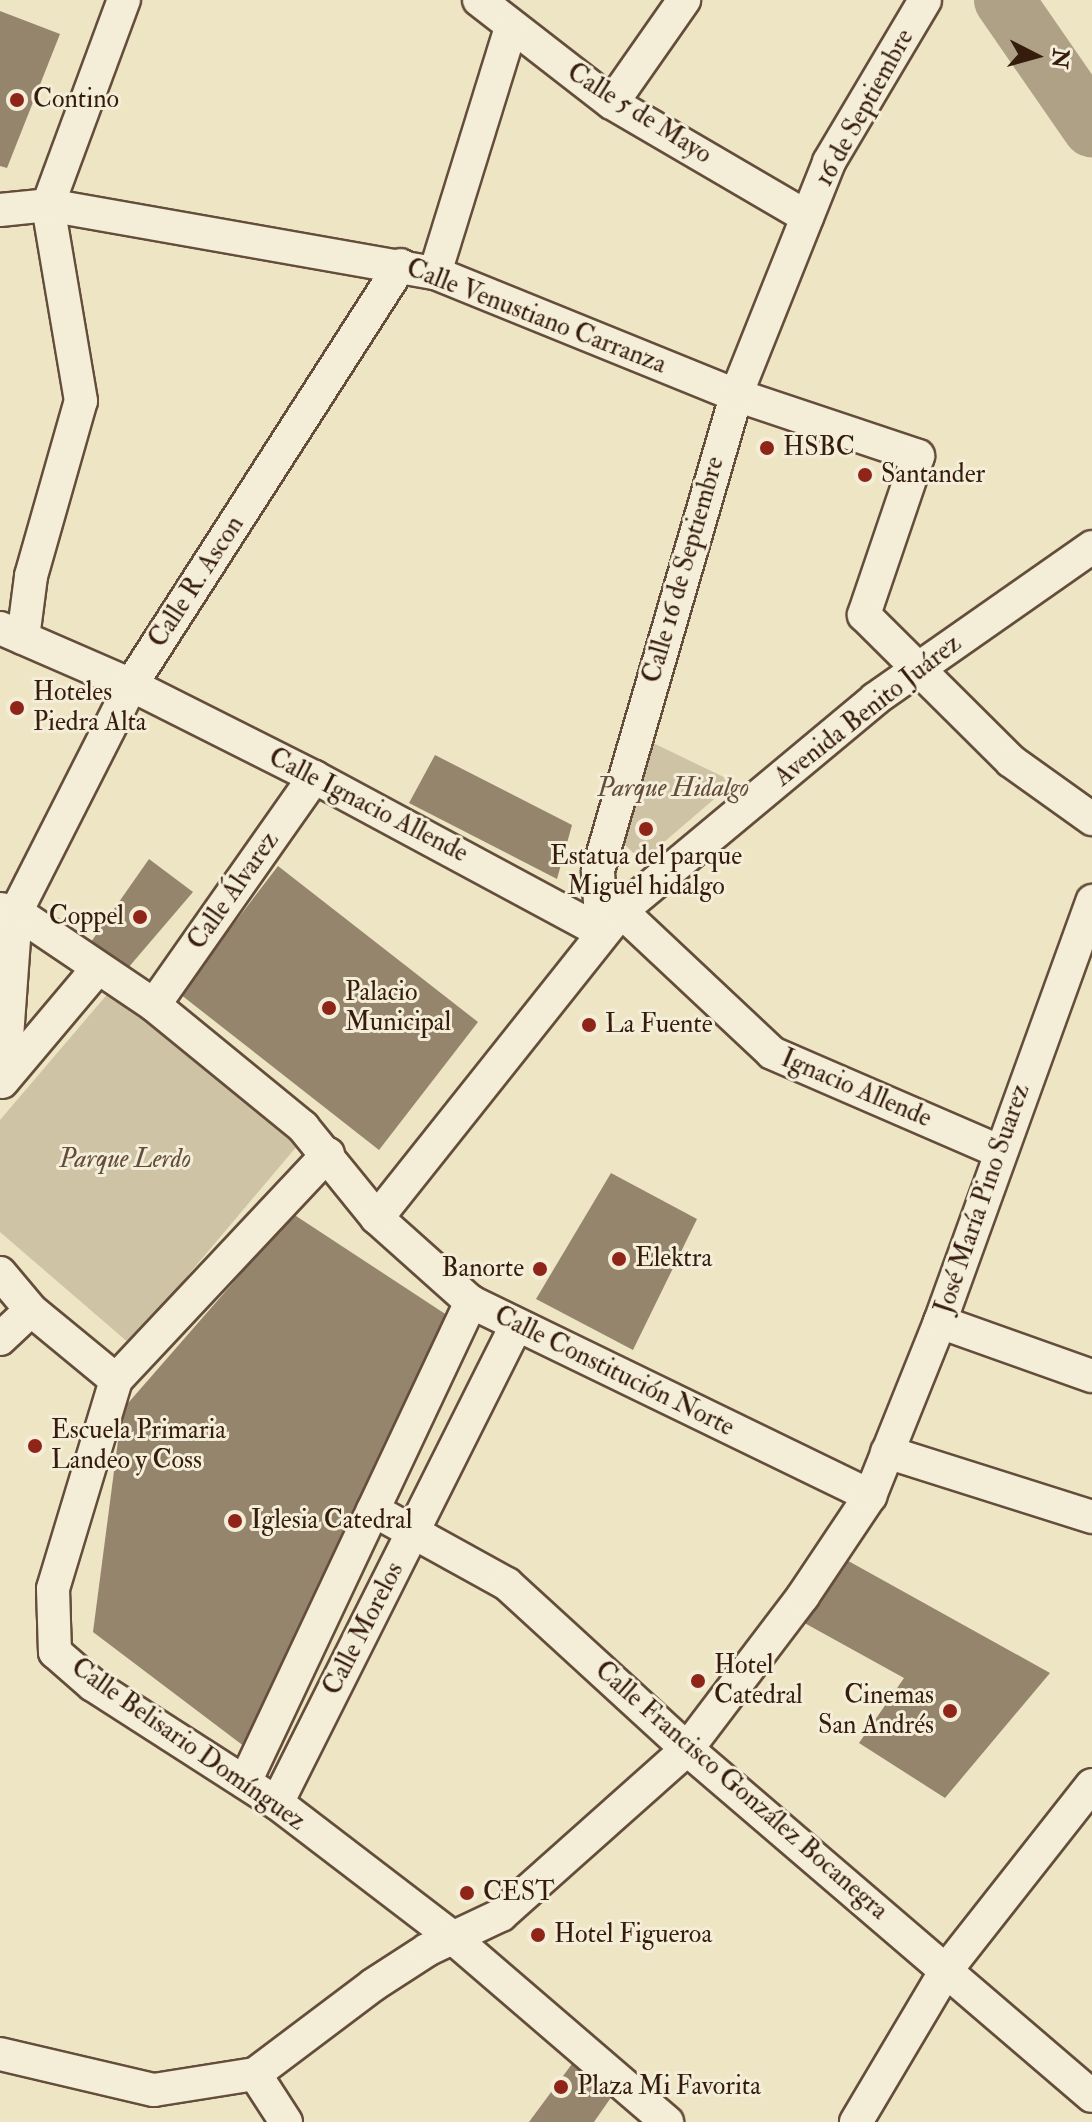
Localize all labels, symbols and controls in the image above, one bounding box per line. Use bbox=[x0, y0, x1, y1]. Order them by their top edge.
north arrow bbox=[996, 16, 1076, 96]
street label: 16 de Septiembre bbox=[809, 24, 921, 192]
text: N bbox=[1045, 47, 1075, 70]
street label: Calle 5 de Mayo bbox=[561, 57, 717, 171]
place label: Contino bbox=[33, 84, 119, 116]
marker: Contino bbox=[8, 91, 26, 109]
street label: Calle Venustiano Carranza bbox=[402, 253, 670, 381]
place label: HSBC bbox=[783, 432, 855, 464]
marker: HSBC bbox=[758, 439, 776, 457]
street label: Calle 16 de Septiembre bbox=[637, 453, 731, 687]
place label: Santander bbox=[881, 459, 985, 491]
marker: Santander bbox=[856, 466, 874, 484]
street label: Calle R. Ascon bbox=[143, 510, 251, 654]
street label: Avenida Benito Juárez bbox=[768, 628, 968, 794]
place label: Hoteles Piedra Alta bbox=[33, 677, 147, 738]
marker: Hoteles Piedra Alta bbox=[8, 699, 26, 717]
street label: Calle Ignacio Allende bbox=[263, 742, 473, 870]
park label: Parque Hidalgo bbox=[597, 773, 749, 805]
marker: Estatua del parque Miguel hidalgo bbox=[637, 820, 655, 838]
street label: Calle Álvarez bbox=[182, 826, 286, 956]
place label: Estatua del parque Miguel hidalgo bbox=[550, 841, 742, 902]
place label: Coppel bbox=[49, 901, 124, 933]
marker: Coppel bbox=[131, 908, 149, 926]
place label: Palacio Municipal bbox=[345, 977, 451, 1038]
marker: Palacio Municipal bbox=[320, 999, 338, 1017]
place label: La Fuente bbox=[605, 1009, 713, 1041]
marker: La Fuente bbox=[580, 1016, 598, 1034]
street label: Ignacio Allende bbox=[776, 1043, 936, 1135]
street label: José María Pino Suarez bbox=[929, 1080, 1037, 1318]
park label: Parque Lerdo bbox=[59, 1144, 191, 1176]
place label: Elektra bbox=[635, 1243, 712, 1275]
marker: Elektra bbox=[610, 1250, 628, 1268]
place label: Banorte bbox=[441, 1253, 524, 1285]
marker: Banorte bbox=[531, 1260, 549, 1278]
street label: Calle Constitución Norte bbox=[489, 1300, 739, 1444]
place label: Escuela Primaria Landeo y Coss bbox=[51, 1415, 226, 1476]
marker: Escuela Primaria Landeo y Coss bbox=[26, 1437, 44, 1455]
place label: Iglesia Catedral bbox=[251, 1505, 412, 1537]
marker: Iglesia Catedral bbox=[226, 1512, 244, 1530]
street label: Calle Morelos bbox=[317, 1557, 411, 1701]
place label: Hotel Catedral bbox=[714, 1650, 803, 1712]
street label: Calle Belisario Domínguez bbox=[65, 1652, 311, 1838]
street label: Calle Francisco González Bocanegra bbox=[588, 1655, 894, 1927]
marker: Hotel Catedral bbox=[689, 1672, 707, 1690]
place label: Cinemas San Andrés bbox=[818, 1680, 934, 1742]
marker: Cinemas San Andrés bbox=[941, 1702, 959, 1720]
place label: CEST bbox=[483, 1877, 555, 1909]
marker: CEST bbox=[458, 1884, 476, 1902]
place label: Hotel Figueroa bbox=[554, 1919, 712, 1951]
marker: Hotel Figueroa bbox=[529, 1926, 547, 1944]
place label: Plaza Mi Favorita bbox=[577, 2071, 761, 2103]
marker: Plaza Mi Favorita bbox=[552, 2078, 570, 2096]

